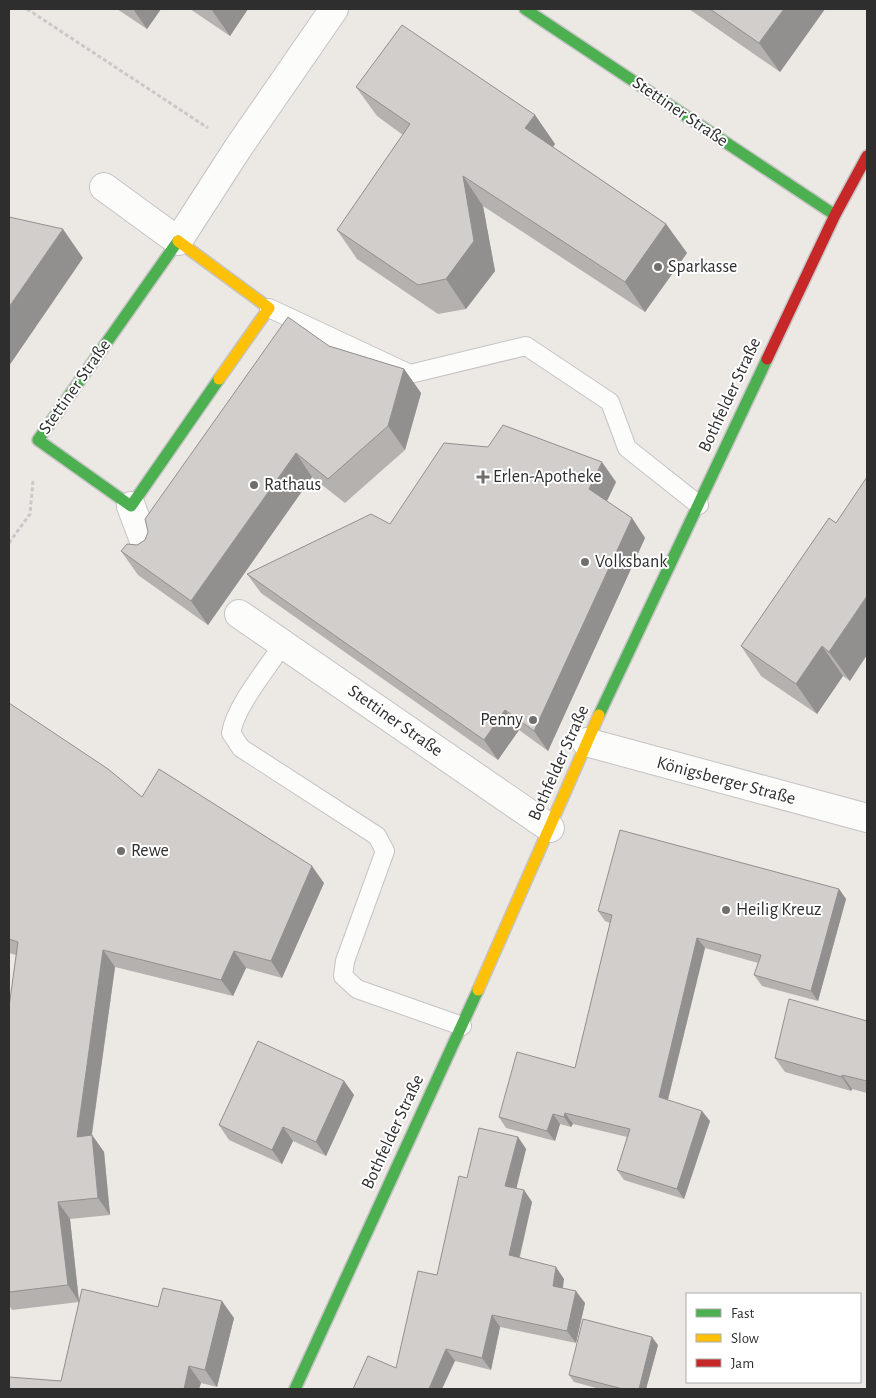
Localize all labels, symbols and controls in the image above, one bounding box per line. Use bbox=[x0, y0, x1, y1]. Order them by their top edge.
street label: Stettiner Straße bbox=[629, 74, 731, 150]
place label: Sparkasse bbox=[668, 258, 737, 276]
marker: Sparkasse bbox=[652, 261, 664, 273]
street label: Bothfelder Straße bbox=[696, 335, 764, 455]
street label: Stettiner Straße bbox=[36, 336, 114, 438]
place label: Erlen-Apotheke bbox=[493, 468, 602, 486]
marker: Erlen-Apotheke bbox=[477, 471, 489, 483]
place label: Rathaus bbox=[264, 476, 321, 494]
marker: Rathaus bbox=[248, 479, 260, 491]
place label: Volksbank bbox=[595, 553, 668, 571]
marker: Volksbank bbox=[579, 556, 591, 568]
street label: Stettiner Straße bbox=[344, 682, 446, 760]
street label: Bothfelder Straße bbox=[526, 703, 592, 823]
place label: Penny bbox=[480, 711, 523, 729]
marker: Penny bbox=[527, 714, 539, 726]
street label: Königsberger Straße bbox=[655, 754, 797, 808]
place label: Rewe bbox=[131, 842, 169, 860]
marker: Rewe bbox=[115, 845, 127, 857]
place label: Heilig Kreuz bbox=[736, 901, 822, 919]
marker: Heilig Kreuz bbox=[720, 904, 732, 916]
street label: Bothfelder Straße bbox=[359, 1072, 427, 1192]
legend bbox=[686, 1293, 861, 1383]
text: Fast bbox=[731, 1306, 755, 1321]
text: Slow bbox=[731, 1331, 759, 1346]
text: Jam bbox=[731, 1356, 754, 1371]

